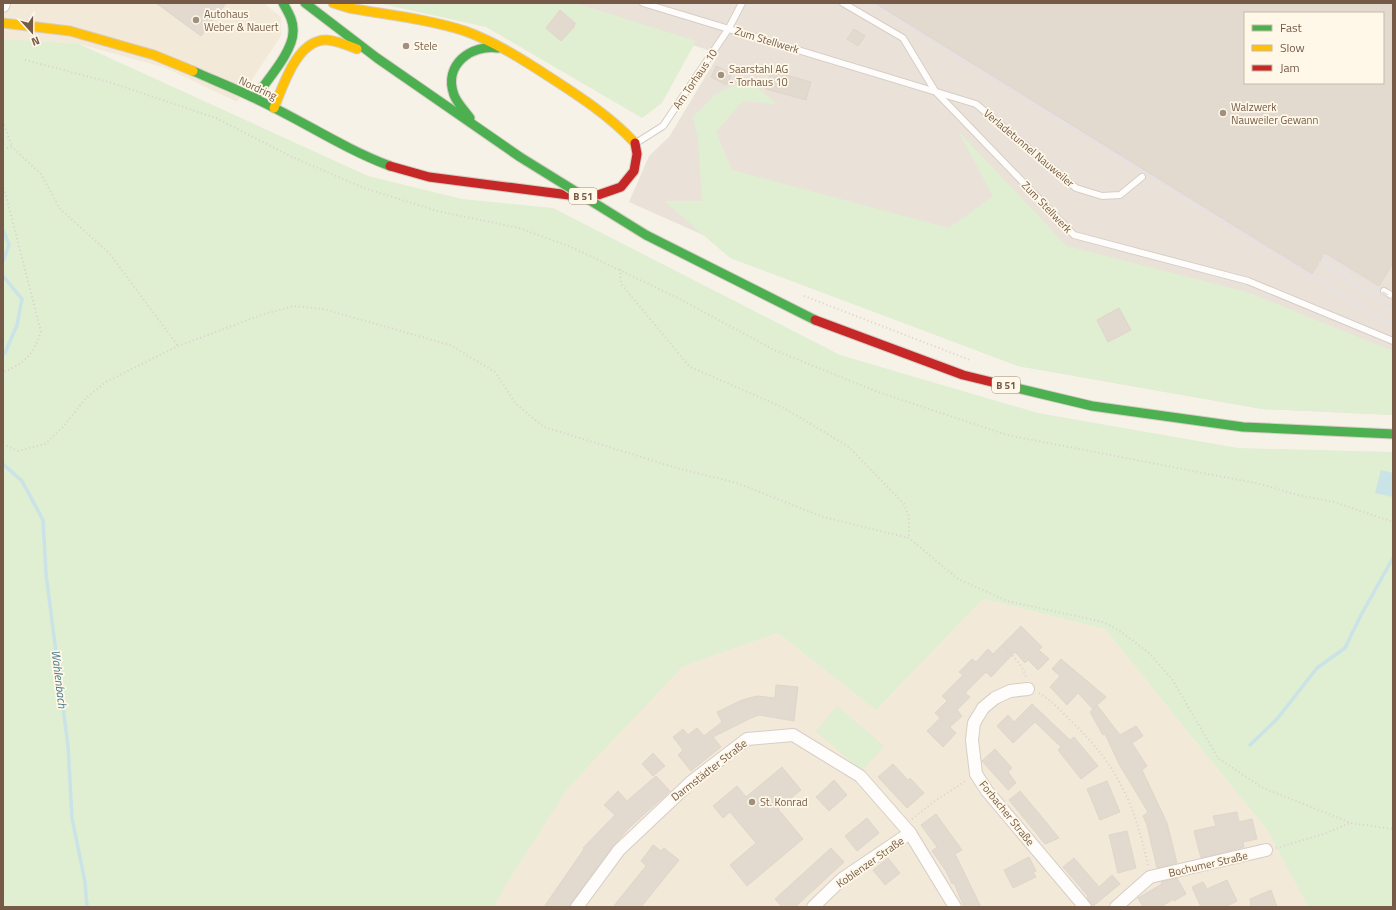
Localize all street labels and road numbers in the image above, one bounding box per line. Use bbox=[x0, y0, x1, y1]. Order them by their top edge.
street label: Zum Stellwerk bbox=[733, 23, 802, 58]
street label: Am Torhaus 10 bbox=[669, 46, 721, 112]
street label: Nordring bbox=[236, 72, 280, 104]
street label: Verladetunnel Nauweiler bbox=[980, 105, 1078, 191]
street label: Zum Stellwerk bbox=[1018, 178, 1076, 237]
road number: B 51 bbox=[569, 188, 597, 204]
road number: B 51 bbox=[992, 377, 1020, 393]
street label: Darmstädter Straße bbox=[668, 735, 751, 805]
street label: Forbacher Straße bbox=[976, 777, 1039, 849]
street label: Koblenzer Straße bbox=[833, 832, 907, 891]
street label: Bochumer Straße bbox=[1167, 847, 1250, 881]

